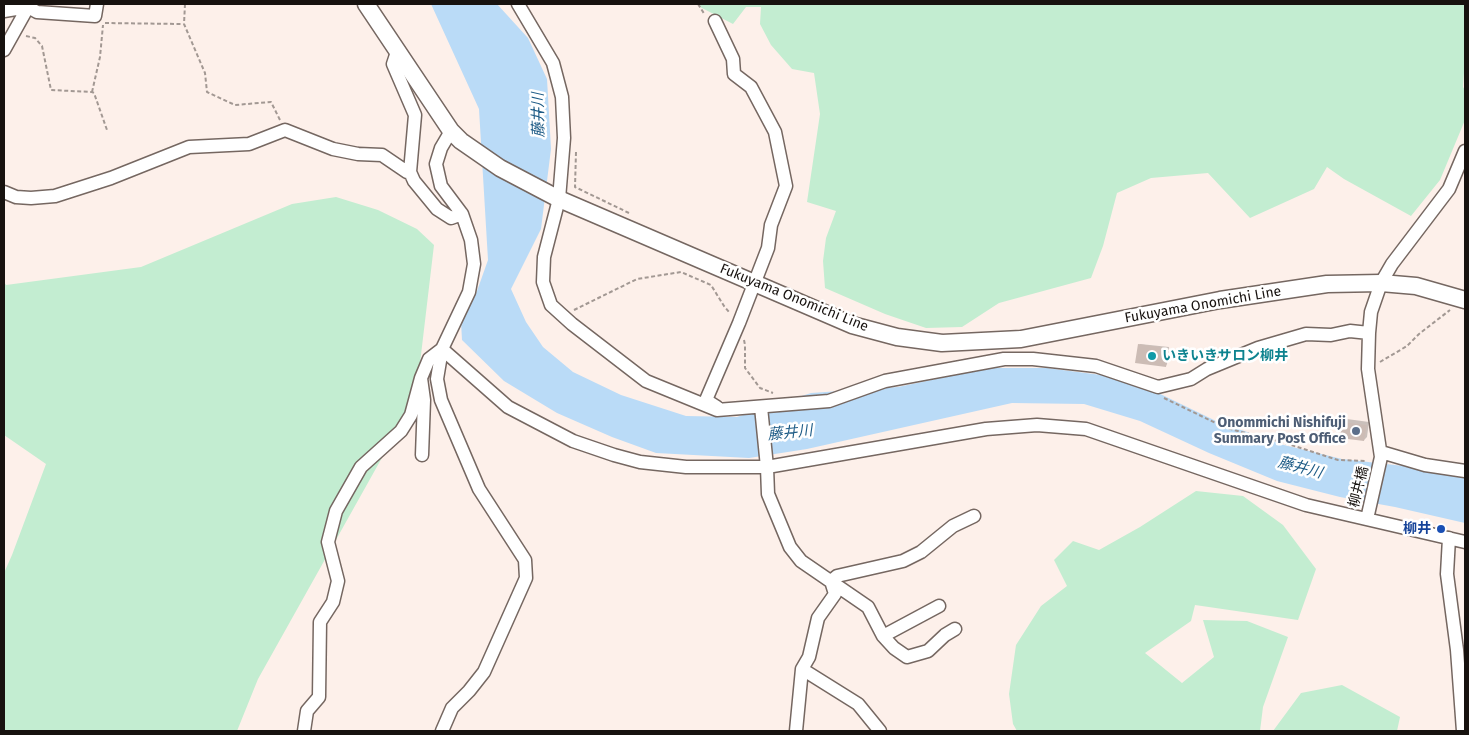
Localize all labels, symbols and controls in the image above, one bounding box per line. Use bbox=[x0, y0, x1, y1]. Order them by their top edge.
water label: 藤井川 bbox=[530, 92, 548, 138]
street label: Fukuyama Onomichi Line bbox=[717, 260, 871, 336]
street label: Fukuyama Onomichi Line bbox=[1123, 283, 1283, 327]
place label: いきいきサロン柳井 bbox=[1162, 348, 1288, 364]
marker: いきいきサロン柳井 bbox=[1146, 350, 1158, 362]
place label: Onommichi Nishifuji Summary Post Office bbox=[1214, 415, 1346, 448]
water label: 藤井川 bbox=[767, 422, 813, 444]
marker: Onommichi Nishifuji Summary Post Office bbox=[1350, 425, 1362, 437]
water label: 藤井川 bbox=[1276, 453, 1324, 483]
street label: 柳井橋 bbox=[1346, 465, 1372, 509]
place label: 柳井 bbox=[1403, 521, 1431, 537]
marker: 柳井 bbox=[1435, 523, 1447, 535]

